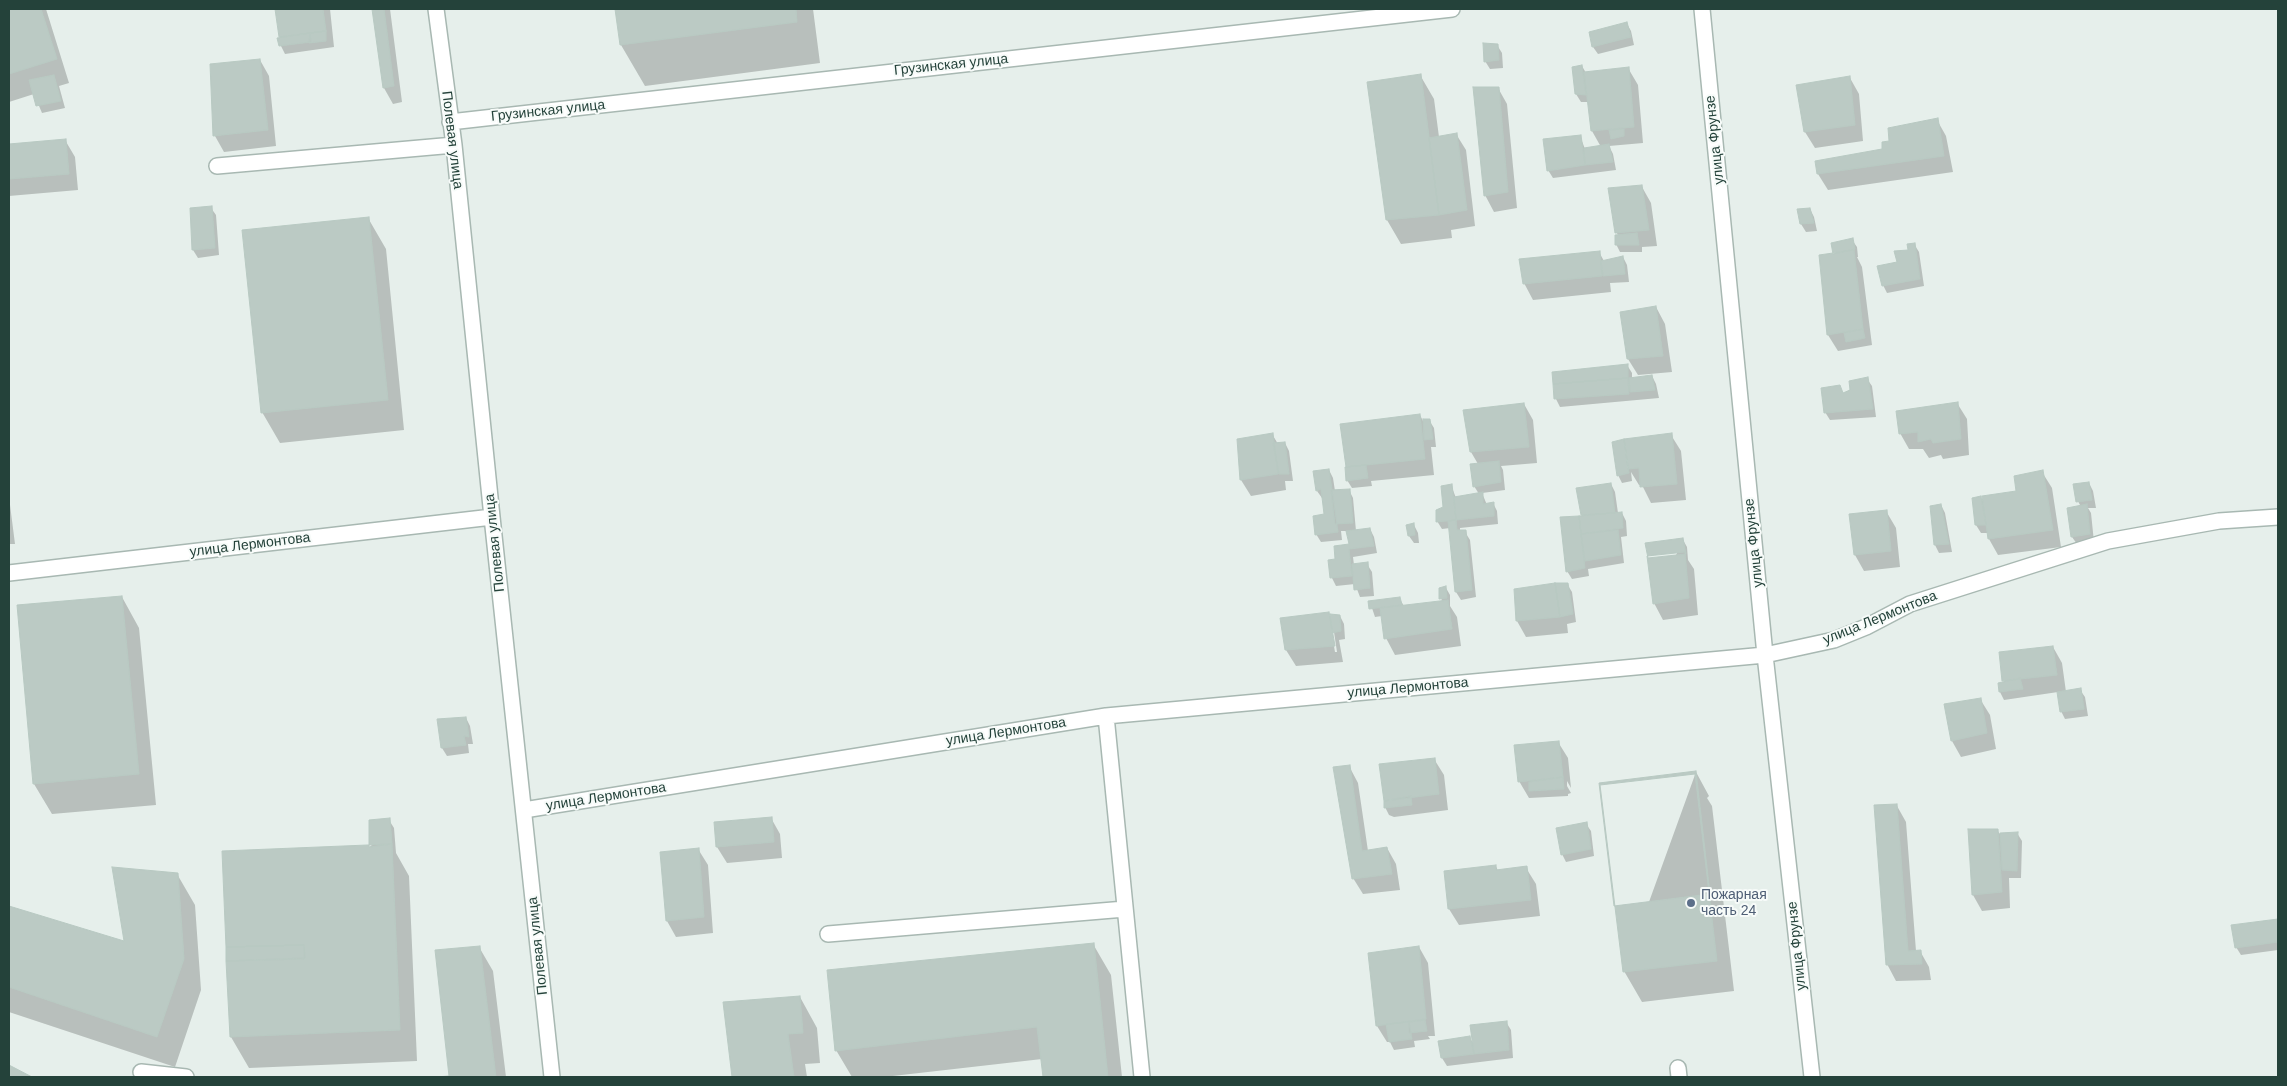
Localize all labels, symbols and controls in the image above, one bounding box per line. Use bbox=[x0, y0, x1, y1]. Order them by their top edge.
street label: Грузинская улица bbox=[893, 51, 1009, 79]
street label: Полевая улица bbox=[438, 90, 466, 190]
street label: улица Фрунзе bbox=[1702, 95, 1728, 185]
street label: Грузинская улица bbox=[490, 97, 606, 125]
street label: Полевая улица bbox=[481, 493, 509, 593]
street label: улица Фрунзе bbox=[1741, 498, 1767, 588]
street label: улица Лермонтова bbox=[189, 529, 311, 561]
street label: улица Лермонтова bbox=[1821, 587, 1939, 649]
street label: улица Лермонтова bbox=[1347, 674, 1469, 702]
street label: улица Лермонтова bbox=[945, 714, 1067, 750]
street label: улица Лермонтова bbox=[545, 779, 667, 815]
place label: Пожарная часть 24 bbox=[1701, 887, 1767, 920]
street label: Полевая улица bbox=[524, 896, 552, 996]
marker: Пожарная часть 24 bbox=[1685, 897, 1697, 909]
street label: улица Фрунзе bbox=[1784, 901, 1810, 991]

